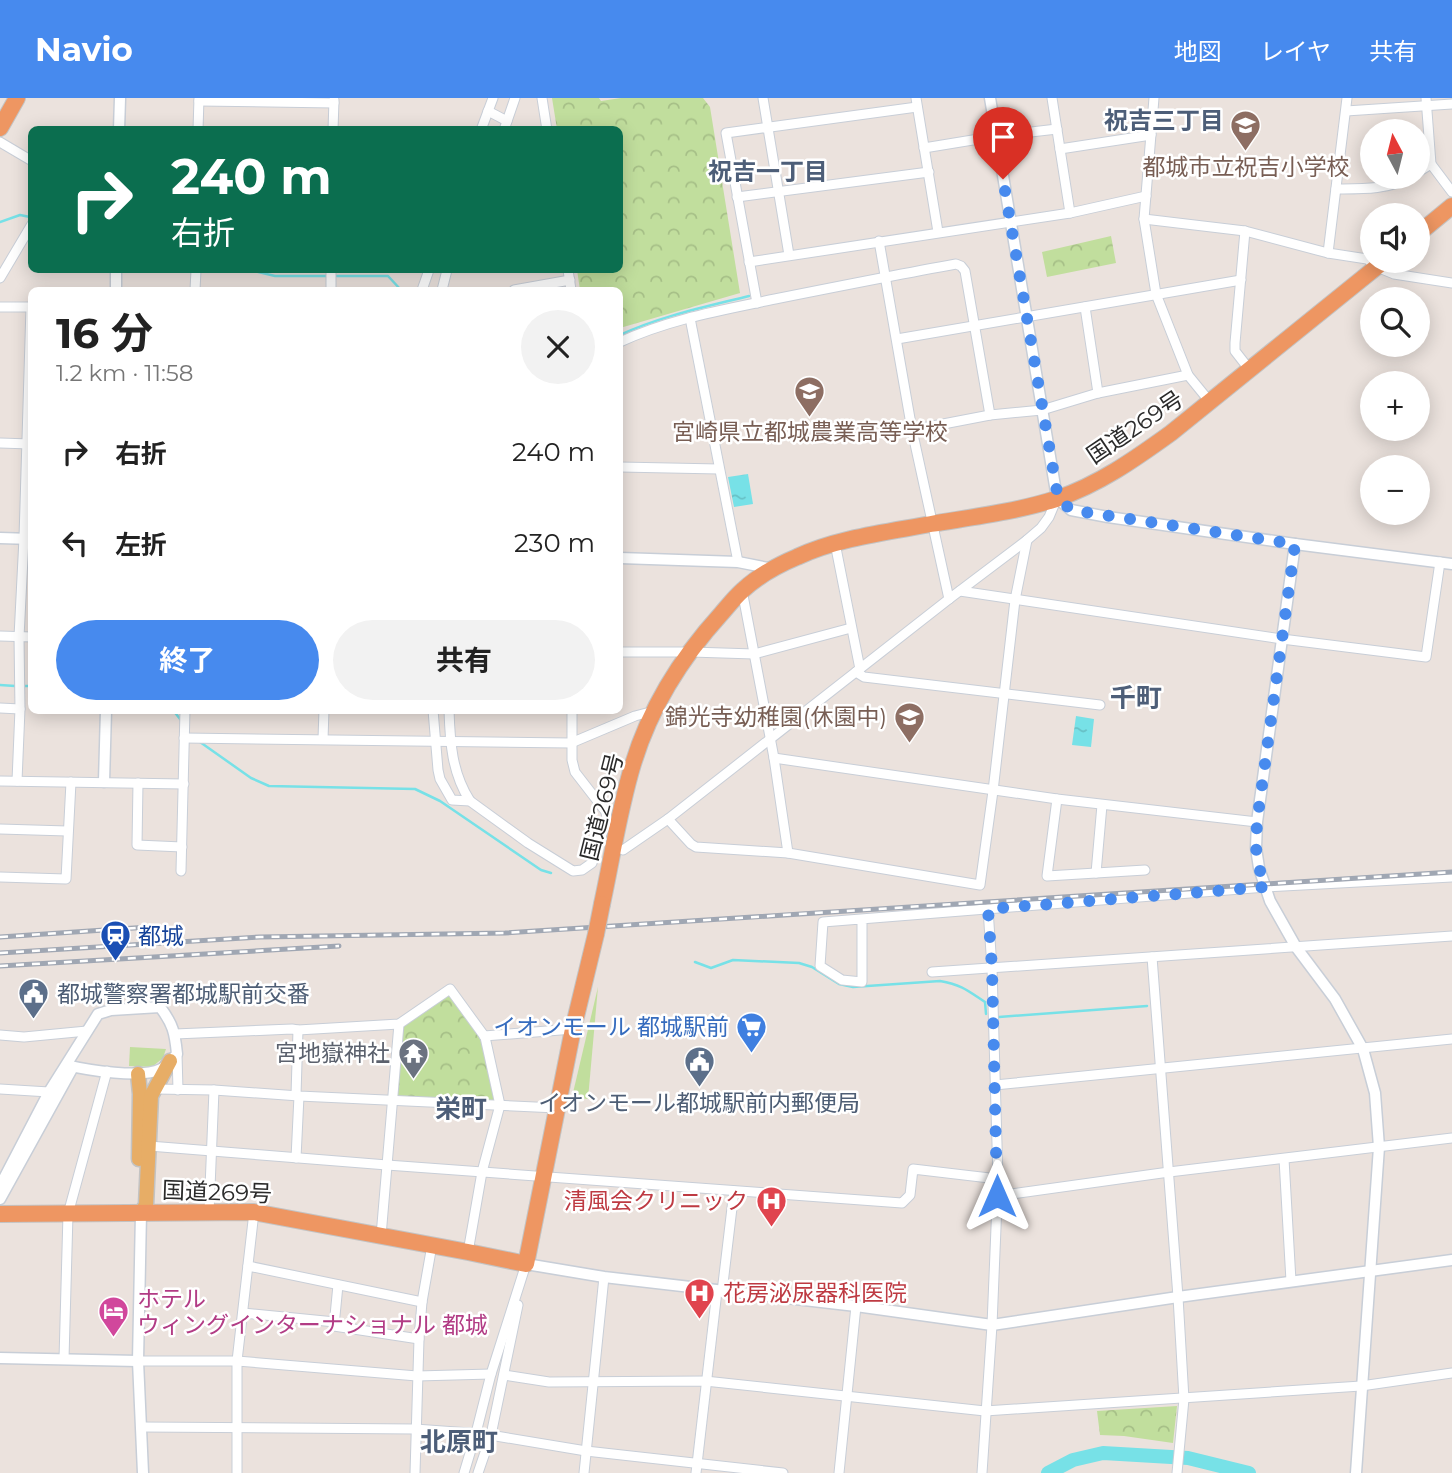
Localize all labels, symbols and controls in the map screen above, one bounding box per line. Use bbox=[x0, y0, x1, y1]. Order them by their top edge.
text: Navio bbox=[35, 29, 133, 69]
text: 地図 bbox=[1174, 37, 1222, 66]
text: レイヤ bbox=[1260, 37, 1331, 66]
text: 共有 bbox=[1369, 37, 1417, 66]
district label: 祝吉三丁目 bbox=[1104, 106, 1224, 135]
pin bbox=[973, 107, 1033, 179]
school or university icon: 都城市立祝吉小学校 bbox=[1229, 109, 1263, 153]
icon: arrive bbox=[984, 118, 1022, 156]
north arrow bbox=[1360, 119, 1430, 189]
map controls bbox=[1360, 119, 1430, 525]
text: 240 m bbox=[171, 147, 332, 206]
place label: 都城市立祝吉小学校 bbox=[1143, 153, 1350, 181]
icon: right bbox=[56, 154, 147, 245]
district label: 祝吉一丁目 bbox=[708, 157, 828, 186]
button: sound bbox=[1360, 203, 1430, 273]
text: 右折 bbox=[171, 213, 235, 252]
button: search bbox=[1360, 287, 1430, 357]
text: 16 分 bbox=[56, 307, 153, 359]
button: close bbox=[521, 310, 595, 384]
text: 1.2 km · 11:58 bbox=[56, 359, 194, 387]
button: + bbox=[1360, 371, 1430, 441]
school or university icon: 宮崎県立都城農業高等学校 bbox=[793, 374, 827, 418]
street label: 国道269号 bbox=[1082, 385, 1188, 469]
place label: 宮崎県立都城農業高等学校 bbox=[672, 418, 948, 446]
icon: right bbox=[56, 433, 94, 471]
text: 240 m bbox=[512, 436, 595, 468]
text: 右折 bbox=[115, 438, 167, 470]
button: − bbox=[1360, 455, 1430, 525]
icon: left bbox=[56, 524, 94, 562]
text: 230 m bbox=[514, 527, 595, 559]
text: 左折 bbox=[115, 529, 167, 561]
button: 終了 bbox=[56, 620, 319, 700]
button: 共有 bbox=[333, 620, 595, 700]
district label: 千町 bbox=[1110, 682, 1162, 714]
school or university icon: 錦光寺幼稚園(休園中) bbox=[893, 700, 927, 744]
place label: 錦光寺幼稚園(休園中) bbox=[665, 703, 887, 731]
street label: 国道269号 bbox=[575, 750, 629, 864]
station icon: 都城 bbox=[98, 919, 132, 963]
place label: 都城 bbox=[138, 922, 184, 950]
public building icon: 都城警察署都城駅前交番 bbox=[17, 977, 51, 1021]
place label: 都城警察署都城駅前交番 bbox=[57, 980, 310, 1008]
supermarket icon: イオンモール 都城駅前 bbox=[735, 1010, 769, 1054]
place label: イオンモール 都城駅前 bbox=[493, 1013, 729, 1041]
temple icon: 宮地嶽神社 bbox=[396, 1036, 430, 1080]
place label: 宮地嶽神社 bbox=[275, 1039, 390, 1067]
public building icon: イオンモール都城駅前内郵便局 bbox=[682, 1045, 716, 1089]
place label: イオンモール都城駅前内郵便局 bbox=[538, 1089, 860, 1117]
district label: 栄町 bbox=[435, 1093, 487, 1125]
position arrow bbox=[960, 1159, 1034, 1233]
street label: 国道269号 bbox=[162, 1176, 272, 1208]
hospital icon: 清風会クリニック bbox=[754, 1184, 788, 1228]
place label: 清風会クリニック bbox=[564, 1187, 748, 1215]
hospital icon: 花房泌尿器科医院 bbox=[683, 1276, 717, 1320]
place label: 花房泌尿器科医院 bbox=[723, 1279, 907, 1307]
place label: ホテル ウィングインターナショナル 都城 bbox=[137, 1285, 488, 1339]
hotel icon: ホテル ウィングインターナショナル 都城 bbox=[97, 1295, 131, 1339]
district label: 北原町 bbox=[420, 1426, 498, 1458]

